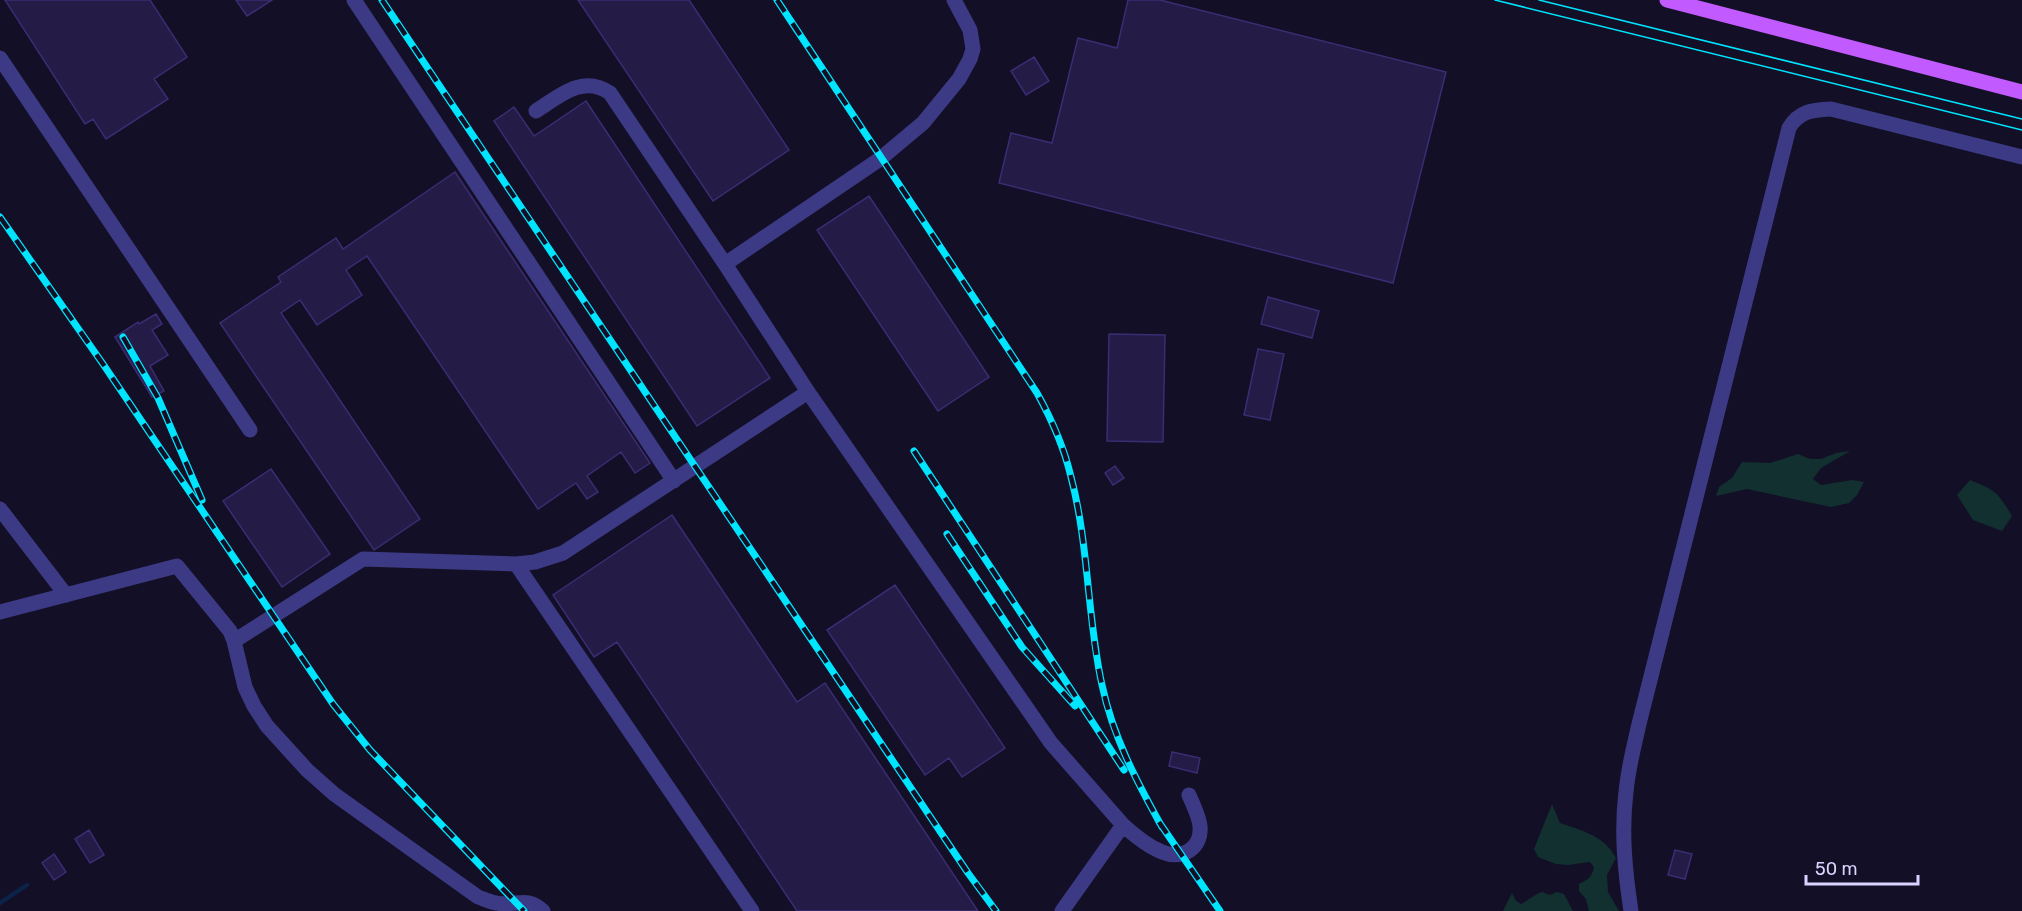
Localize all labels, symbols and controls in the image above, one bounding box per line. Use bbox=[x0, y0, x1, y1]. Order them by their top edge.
scale bar bbox=[1806, 848, 1918, 886]
text: 50 m bbox=[1815, 858, 1858, 880]

